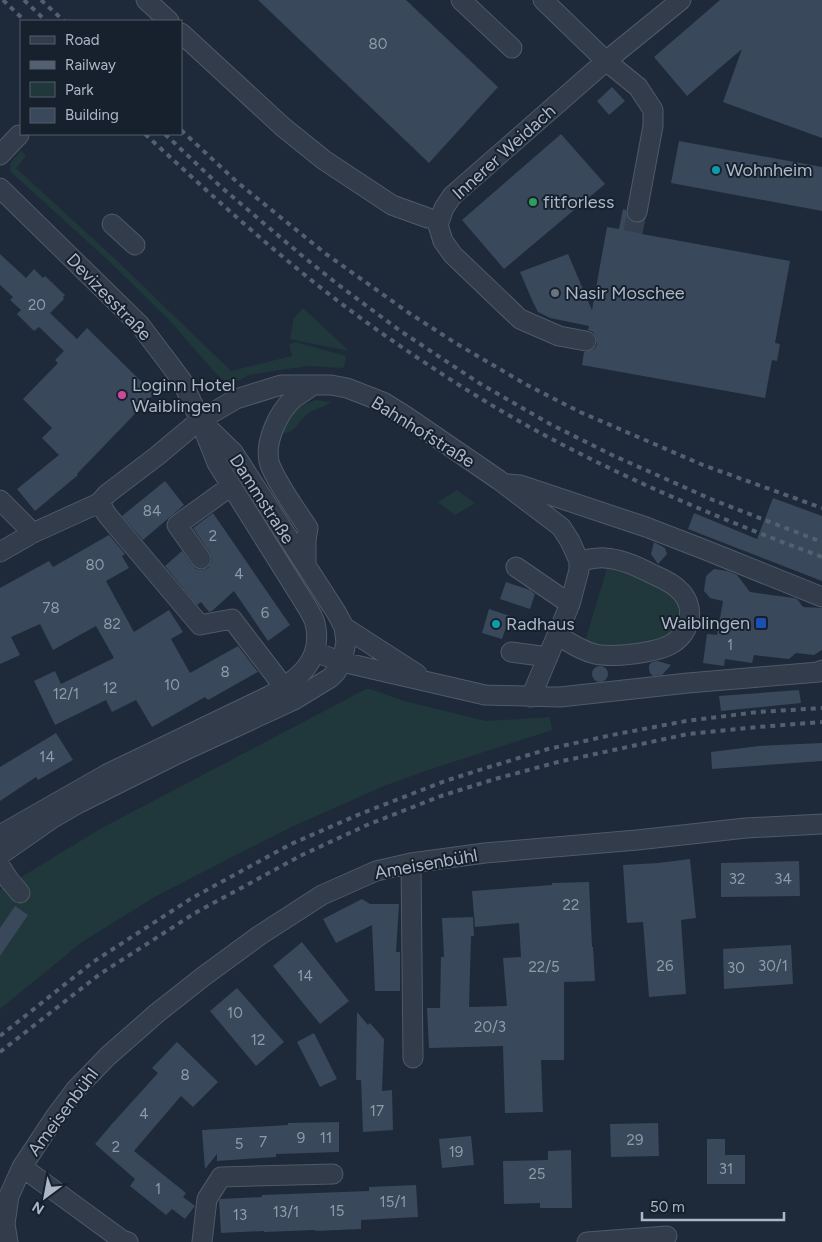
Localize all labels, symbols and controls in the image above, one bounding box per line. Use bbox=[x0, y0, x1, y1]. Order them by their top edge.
legend bbox=[20, 20, 182, 135]
text: Road bbox=[65, 31, 100, 49]
house number: 80 bbox=[369, 35, 387, 53]
text: Railway bbox=[65, 56, 116, 74]
text: Park bbox=[65, 81, 94, 99]
street label: Innerer Weidach bbox=[448, 100, 560, 204]
text: Building bbox=[65, 106, 119, 124]
place label: Wohnheim bbox=[726, 159, 812, 181]
marker: Wohnheim bbox=[710, 164, 722, 176]
place label: fitforless bbox=[543, 191, 614, 213]
marker: fitforless bbox=[527, 196, 539, 208]
street label: Devizesstraße bbox=[62, 249, 156, 345]
place label: Nasir Moschee bbox=[565, 282, 685, 304]
marker: Nasir Moschee bbox=[549, 287, 561, 299]
house number: 20 bbox=[28, 296, 46, 314]
place label: Loginn Hotel Waiblingen bbox=[132, 374, 236, 417]
marker: Loginn Hotel Waiblingen bbox=[116, 389, 128, 401]
street label: Bahnhofstraße bbox=[367, 391, 479, 473]
street label: Dammstraße bbox=[225, 450, 299, 548]
house number: 84 bbox=[143, 502, 161, 520]
house number: 2 bbox=[209, 527, 217, 545]
house number: 80 bbox=[86, 556, 104, 574]
house number: 4 bbox=[234, 565, 244, 583]
house number: 78 bbox=[42, 599, 60, 617]
house number: 6 bbox=[261, 604, 270, 622]
place label: Waiblingen bbox=[661, 612, 750, 634]
place label: Radhaus bbox=[506, 613, 575, 635]
house number: 82 bbox=[103, 615, 121, 633]
marker: Waiblingen bbox=[754, 616, 768, 630]
marker: Radhaus bbox=[490, 618, 502, 630]
house number: 1 bbox=[727, 636, 733, 654]
house number: 8 bbox=[220, 663, 230, 681]
house number: 10 bbox=[164, 676, 180, 694]
house number: 12 bbox=[103, 679, 117, 697]
house number: 12/1 bbox=[53, 685, 79, 703]
house number: 14 bbox=[39, 748, 55, 766]
street label: Ameisenbühl bbox=[373, 844, 479, 884]
house number: 32 bbox=[729, 870, 745, 888]
house number: 34 bbox=[774, 870, 792, 888]
house number: 22 bbox=[563, 896, 579, 914]
house number: 26 bbox=[657, 957, 674, 975]
house number: 30/1 bbox=[758, 957, 788, 975]
house number: 22/5 bbox=[528, 958, 560, 976]
house number: 30 bbox=[727, 959, 745, 977]
house number: 14 bbox=[297, 967, 313, 985]
house number: 10 bbox=[227, 1004, 243, 1022]
house number: 20/3 bbox=[474, 1018, 506, 1036]
house number: 12 bbox=[251, 1031, 265, 1049]
street label: Ameisenbühl bbox=[23, 1064, 103, 1160]
house number: 8 bbox=[180, 1066, 190, 1084]
house number: 17 bbox=[370, 1102, 384, 1120]
house number: 4 bbox=[139, 1105, 149, 1123]
house number: 9 bbox=[297, 1129, 305, 1147]
house number: 11 bbox=[320, 1129, 332, 1147]
house number: 29 bbox=[627, 1131, 643, 1149]
house number: 7 bbox=[259, 1133, 267, 1151]
house number: 5 bbox=[235, 1135, 243, 1153]
house number: 2 bbox=[112, 1138, 120, 1156]
house number: 19 bbox=[449, 1143, 463, 1161]
house number: 31 bbox=[719, 1160, 733, 1178]
house number: 25 bbox=[528, 1165, 546, 1183]
north arrow bbox=[20, 1172, 70, 1222]
house number: 1 bbox=[155, 1180, 161, 1198]
scale bar bbox=[642, 1190, 784, 1222]
house number: 15/1 bbox=[380, 1193, 406, 1211]
text: N bbox=[29, 1198, 47, 1218]
text: 50 m bbox=[650, 1198, 685, 1216]
house number: 15 bbox=[330, 1202, 344, 1220]
house number: 13/1 bbox=[273, 1203, 299, 1221]
house number: 13 bbox=[233, 1206, 247, 1224]

